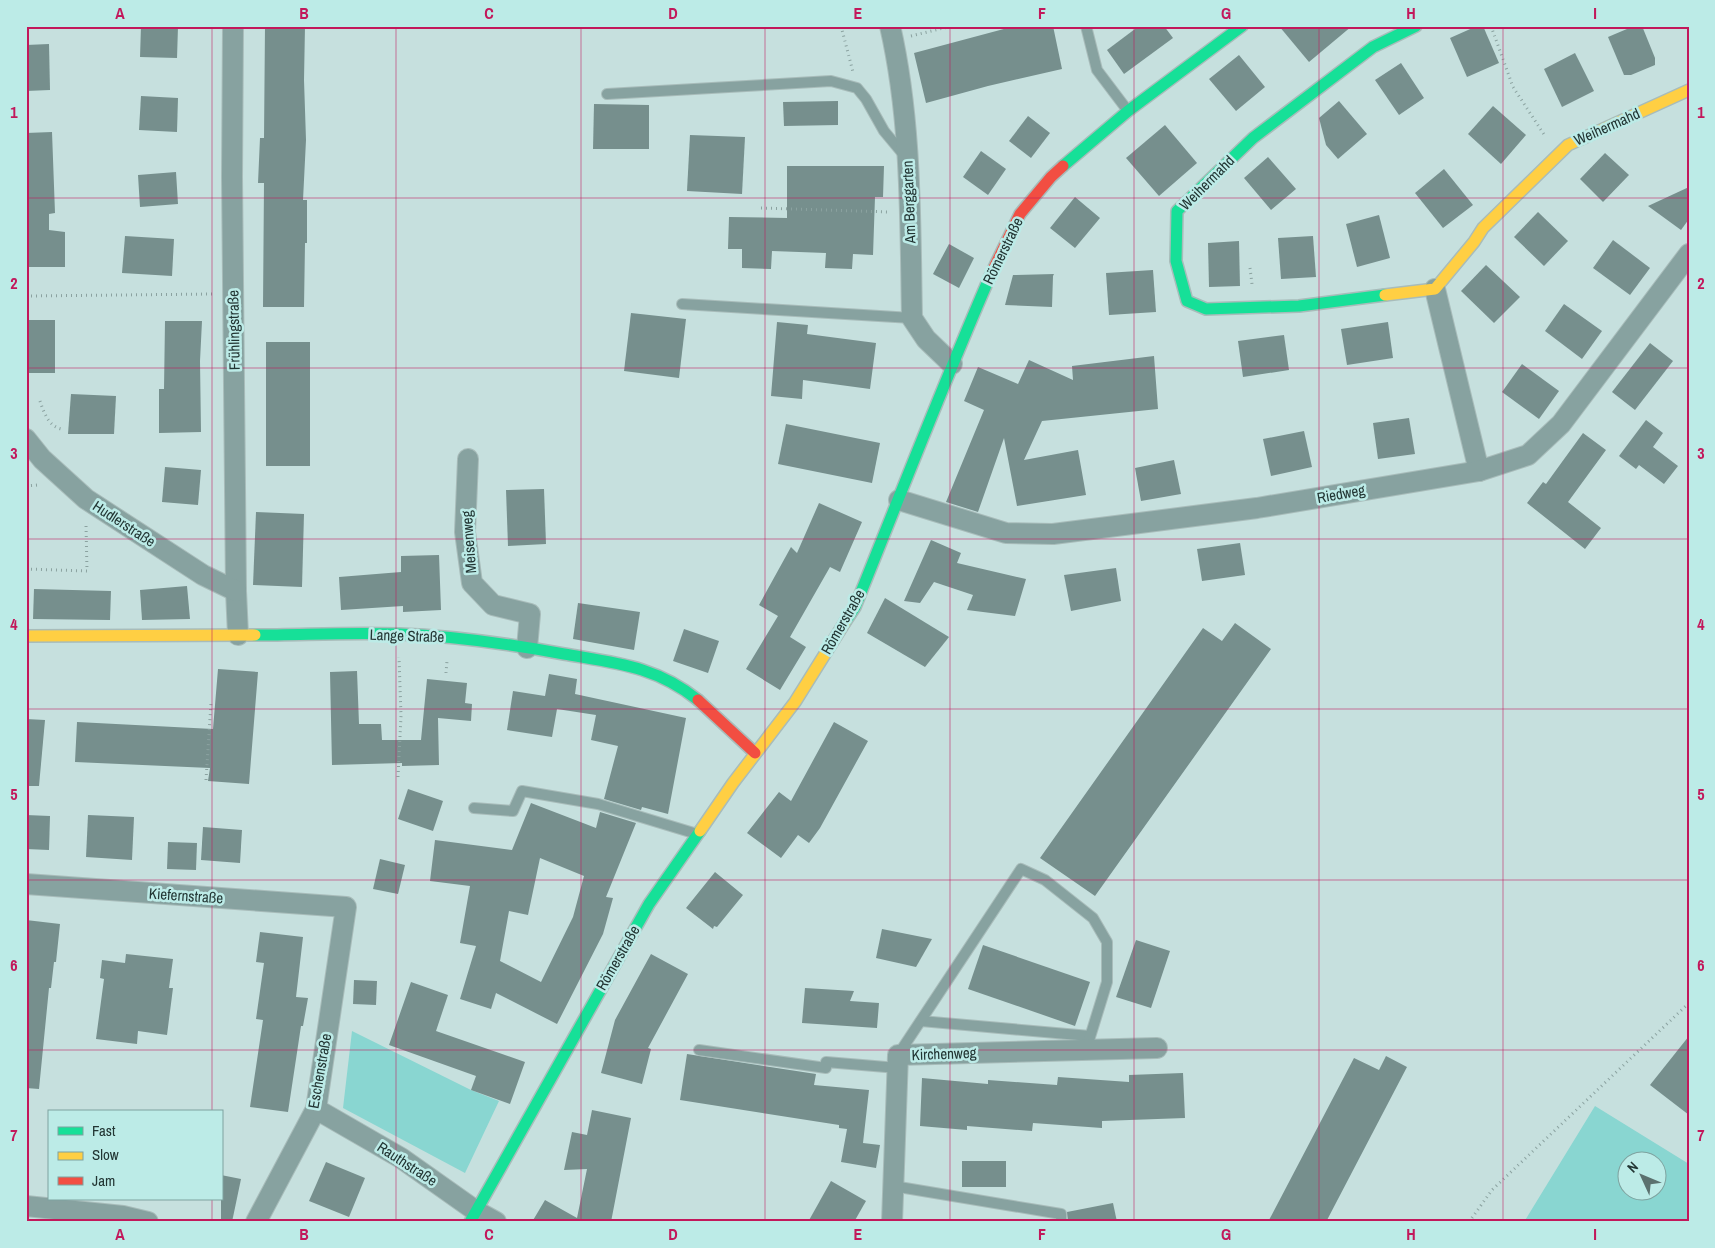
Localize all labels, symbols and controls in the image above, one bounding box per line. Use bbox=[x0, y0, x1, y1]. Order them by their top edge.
text: A bbox=[115, 2, 125, 24]
text: B bbox=[299, 2, 309, 24]
text: C bbox=[484, 2, 494, 24]
text: D bbox=[668, 2, 678, 24]
text: E bbox=[854, 2, 863, 24]
text: F bbox=[1038, 2, 1046, 24]
text: G bbox=[1221, 2, 1231, 24]
text: H bbox=[1406, 2, 1416, 24]
text: I bbox=[1593, 2, 1597, 24]
text: 1 bbox=[10, 101, 18, 123]
text: 1 bbox=[1697, 101, 1705, 123]
street label: Weihermahd bbox=[1570, 103, 1643, 150]
street label: Weihermahd bbox=[1174, 150, 1239, 215]
street label: Am Berggarten bbox=[897, 160, 920, 245]
street label: Römerstraße bbox=[977, 214, 1028, 288]
text: 2 bbox=[10, 272, 18, 294]
text: 2 bbox=[1697, 272, 1705, 294]
street label: Frühlingstraße bbox=[222, 290, 245, 370]
text: 3 bbox=[10, 442, 18, 464]
text: 3 bbox=[1697, 442, 1705, 464]
street label: Riedweg bbox=[1315, 479, 1367, 508]
street label: Hudlerstraße bbox=[89, 495, 160, 552]
street label: Meisenweg bbox=[456, 510, 481, 574]
street label: Römerstraße bbox=[816, 585, 870, 658]
text: 4 bbox=[10, 613, 18, 635]
text: 4 bbox=[1697, 613, 1705, 635]
street label: Lange Straße bbox=[369, 624, 445, 647]
text: 5 bbox=[10, 783, 18, 805]
text: 5 bbox=[1697, 783, 1705, 805]
street label: Kiefernstraße bbox=[148, 882, 224, 909]
street label: Römerstraße bbox=[591, 921, 645, 994]
text: 6 bbox=[10, 954, 18, 976]
text: 6 bbox=[1697, 954, 1705, 976]
street label: Eschenstraße bbox=[303, 1032, 336, 1110]
street label: Kirchenweg bbox=[911, 1042, 977, 1065]
legend bbox=[48, 1110, 222, 1200]
text: Fast bbox=[92, 1120, 116, 1141]
text: 7 bbox=[10, 1124, 18, 1146]
text: 7 bbox=[1697, 1124, 1705, 1146]
street label: Rauthstraße bbox=[373, 1136, 442, 1191]
text: Slow bbox=[92, 1144, 119, 1165]
north arrow bbox=[1618, 1150, 1668, 1200]
text: N bbox=[1623, 1158, 1642, 1176]
text: Jam bbox=[92, 1170, 115, 1191]
text: A bbox=[115, 1223, 125, 1245]
text: B bbox=[299, 1223, 309, 1245]
text: C bbox=[484, 1223, 494, 1245]
text: D bbox=[668, 1223, 678, 1245]
text: E bbox=[854, 1223, 863, 1245]
text: F bbox=[1038, 1223, 1046, 1245]
text: G bbox=[1221, 1223, 1231, 1245]
text: H bbox=[1406, 1223, 1416, 1245]
text: I bbox=[1593, 1223, 1597, 1245]

